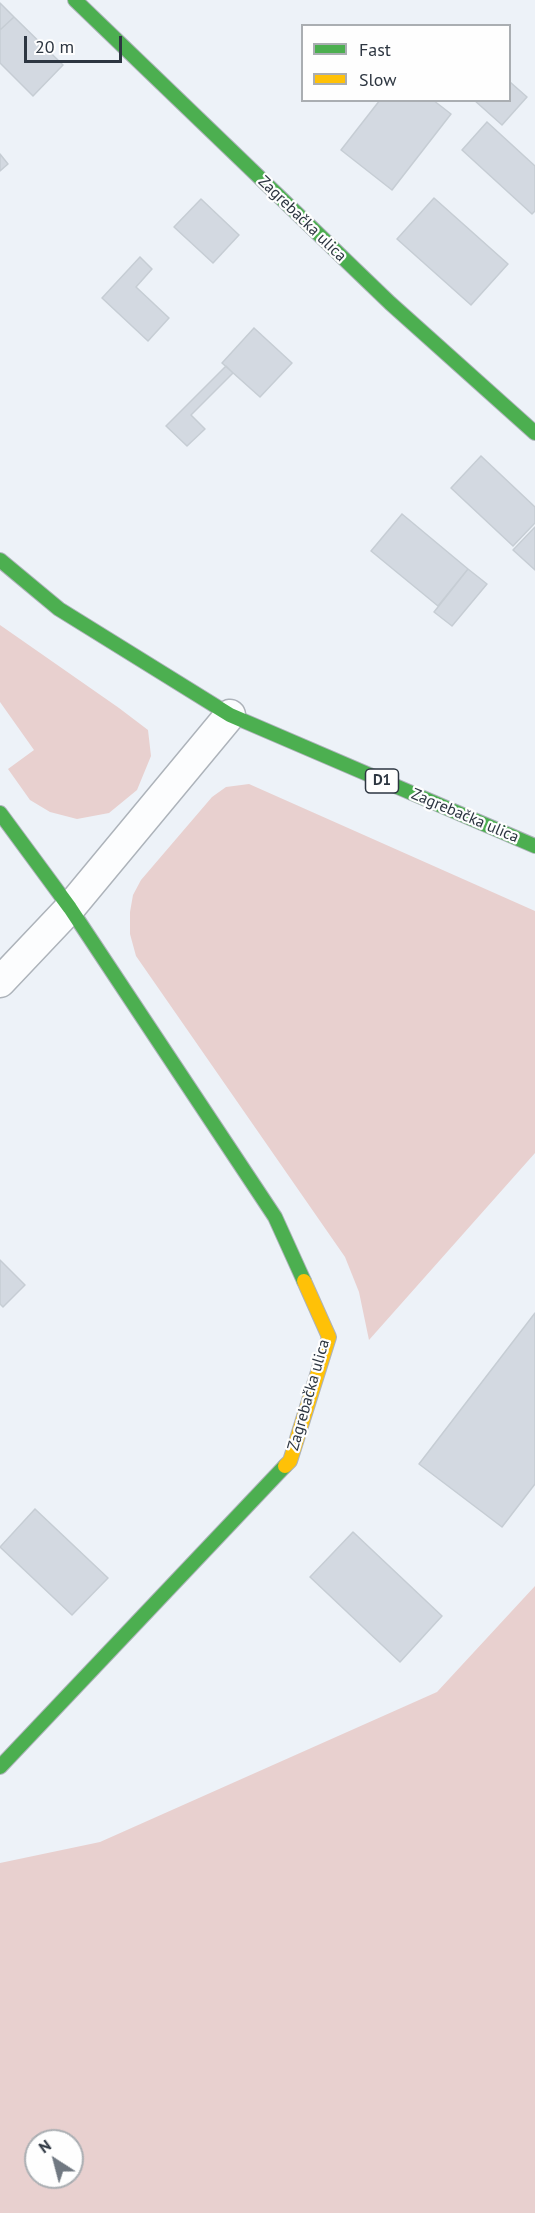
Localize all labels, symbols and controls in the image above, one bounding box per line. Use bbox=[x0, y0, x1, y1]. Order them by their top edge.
scale bar bbox=[27, 24, 124, 62]
legend bbox=[301, 24, 511, 102]
text: 20 m bbox=[35, 35, 74, 58]
text: Fast bbox=[359, 38, 391, 61]
text: Slow bbox=[359, 68, 397, 91]
street label: Zagrebačka ulica bbox=[254, 172, 350, 266]
road number: D1 bbox=[366, 769, 398, 793]
street label: Zagrebačka ulica bbox=[408, 785, 522, 847]
street label: Zagrebačka ulica bbox=[284, 1337, 334, 1453]
north arrow bbox=[24, 2129, 84, 2189]
text: N bbox=[34, 2135, 55, 2157]

